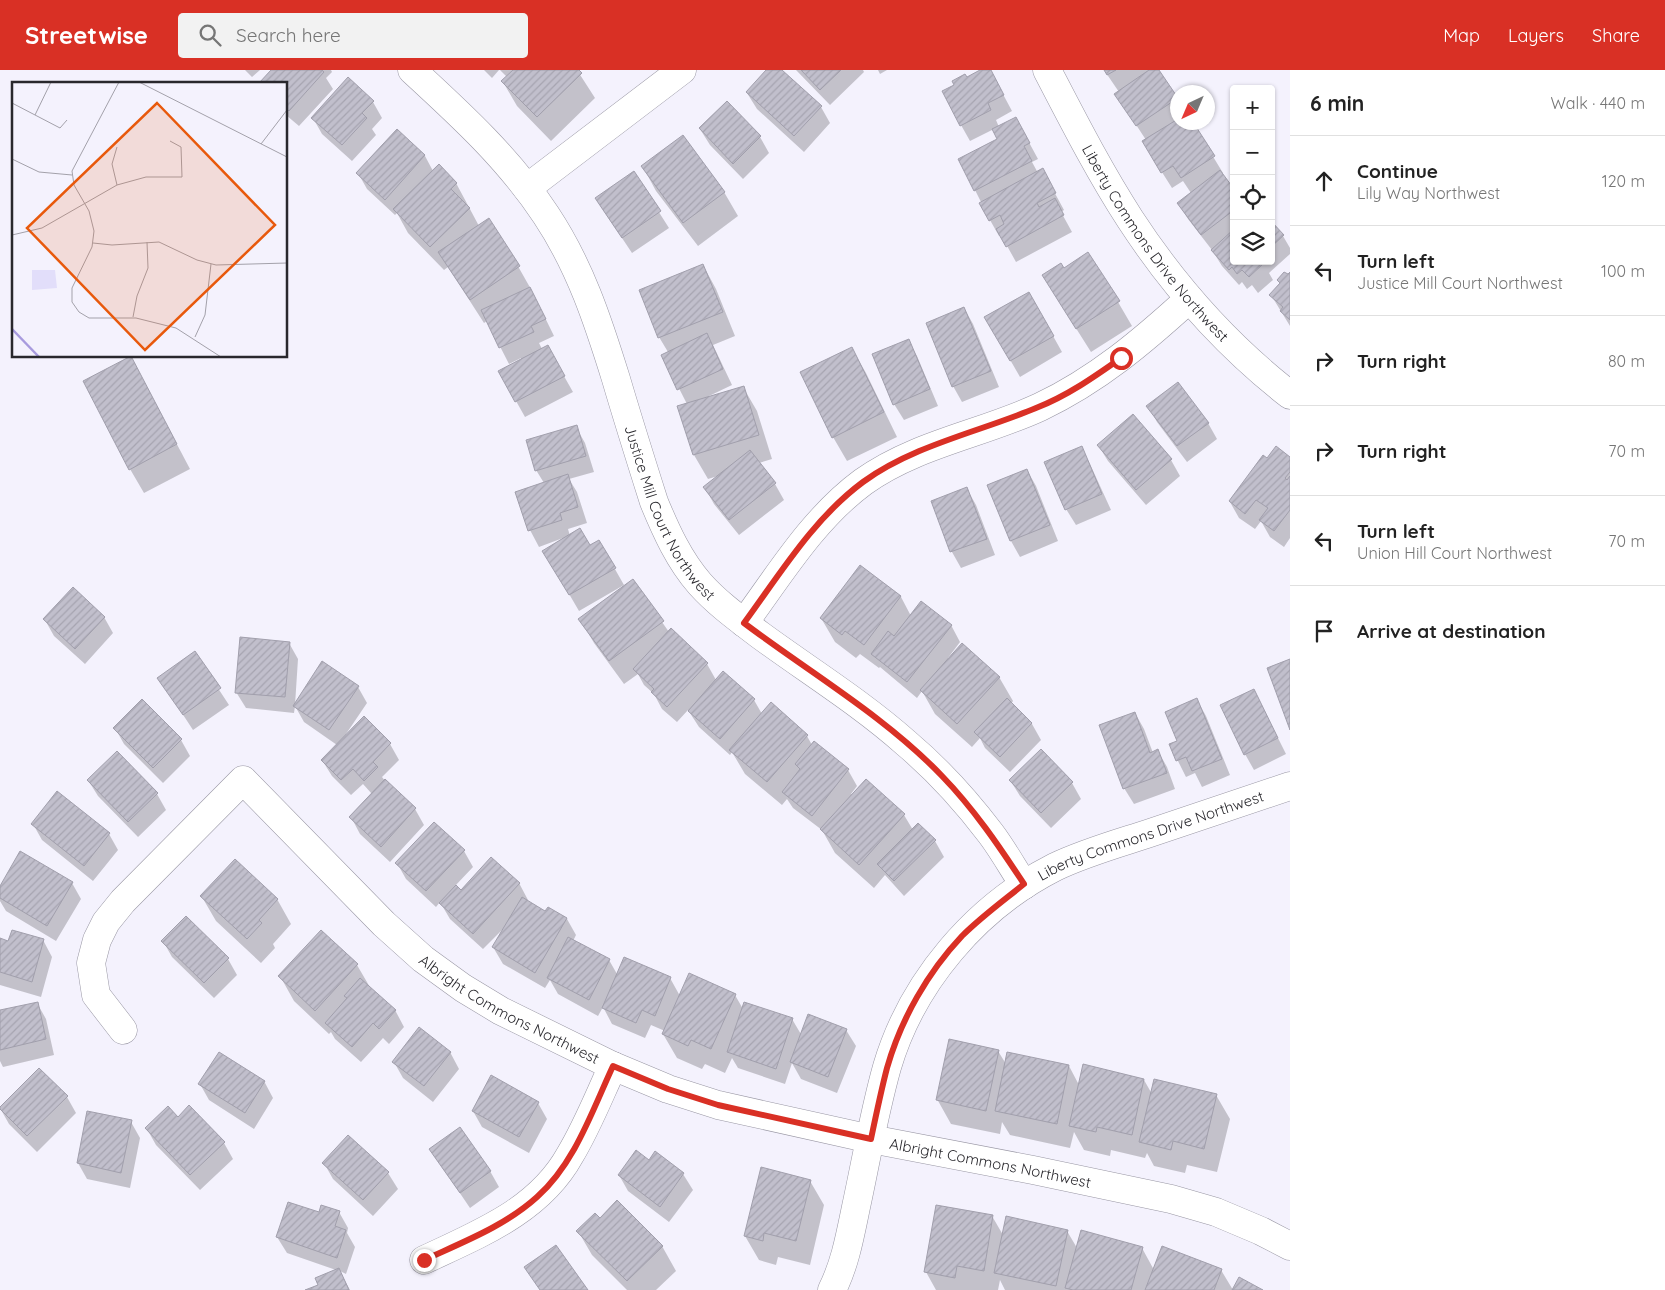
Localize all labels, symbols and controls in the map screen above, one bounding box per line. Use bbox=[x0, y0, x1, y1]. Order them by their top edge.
search box bbox=[178, 13, 528, 58]
text: Streetwise bbox=[25, 20, 148, 50]
icon: search bbox=[196, 21, 224, 49]
text: Search here bbox=[236, 23, 341, 47]
text: Map bbox=[1443, 24, 1480, 47]
text: Layers bbox=[1508, 24, 1564, 47]
text: Share bbox=[1592, 24, 1640, 47]
inset map bbox=[12, 82, 288, 358]
north arrow bbox=[1170, 85, 1215, 130]
map controls bbox=[1230, 85, 1275, 265]
button: + bbox=[1230, 85, 1275, 130]
text: 6 min bbox=[1310, 90, 1364, 116]
text: Walk · 440 m bbox=[1551, 93, 1645, 113]
button: − bbox=[1230, 130, 1275, 175]
street label: Liberty Commons Drive Northwest bbox=[1079, 141, 1233, 345]
text: Continue bbox=[1357, 159, 1438, 183]
icon: ahead bbox=[1310, 167, 1338, 195]
text: 120 m bbox=[1602, 171, 1645, 191]
button: locate bbox=[1230, 175, 1275, 220]
text: Lily Way Northwest bbox=[1357, 183, 1500, 203]
button: layers bbox=[1230, 220, 1275, 265]
text: Turn left bbox=[1357, 249, 1435, 273]
icon: left bbox=[1310, 257, 1338, 285]
text: 100 m bbox=[1601, 261, 1645, 281]
text: Justice Mill Court Northwest bbox=[1357, 273, 1563, 293]
route start bbox=[1110, 347, 1133, 370]
icon: right bbox=[1310, 347, 1338, 375]
text: Turn right bbox=[1357, 349, 1446, 373]
text: 80 m bbox=[1608, 351, 1645, 371]
street label: Justice Mill Court Northwest bbox=[621, 423, 720, 604]
icon: right bbox=[1310, 437, 1338, 465]
text: Turn right bbox=[1357, 439, 1446, 463]
text: 70 m bbox=[1608, 441, 1645, 461]
text: Turn left bbox=[1357, 519, 1435, 543]
icon: left bbox=[1310, 527, 1338, 555]
text: 70 m bbox=[1608, 531, 1645, 551]
text: Union Hill Court Northwest bbox=[1357, 543, 1552, 563]
icon: arrive bbox=[1310, 617, 1338, 645]
text: Arrive at destination bbox=[1357, 619, 1546, 643]
street label: Liberty Commons Drive Northwest bbox=[1034, 786, 1266, 884]
street label: Albright Commons Northwest bbox=[416, 950, 603, 1067]
street label: Albright Commons Northwest bbox=[888, 1133, 1093, 1191]
route end bbox=[413, 1249, 436, 1272]

